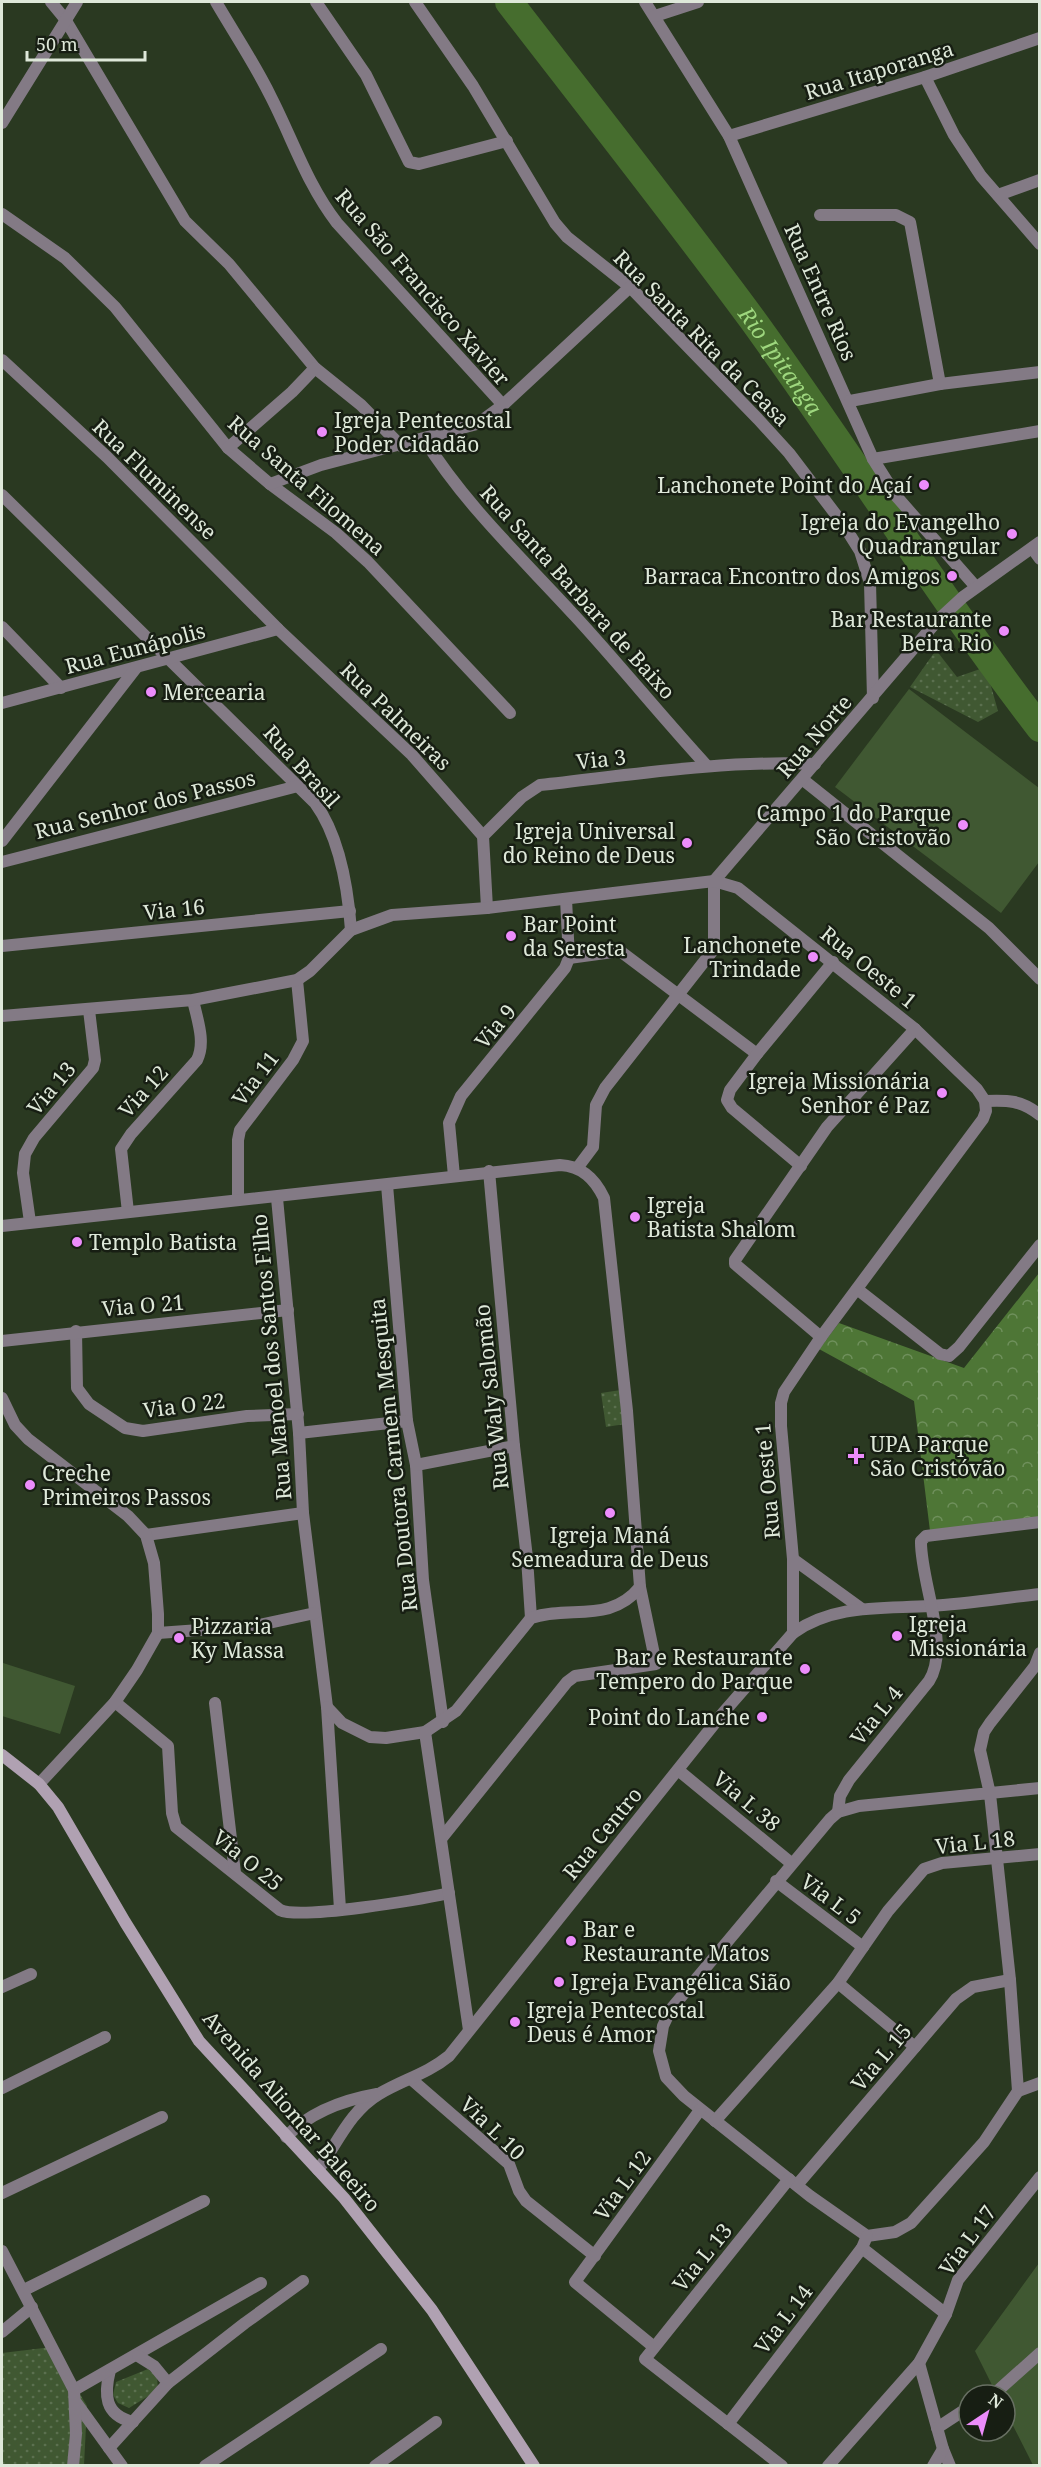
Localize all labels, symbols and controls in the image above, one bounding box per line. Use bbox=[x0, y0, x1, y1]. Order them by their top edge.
scale bar bbox=[27, 24, 146, 62]
text: 50 m bbox=[36, 32, 78, 56]
street label: Rua Itaporanga bbox=[801, 34, 957, 106]
street label: Rua São Francisco Xavier bbox=[330, 183, 516, 392]
street label: Rua Entre Rios bbox=[778, 219, 864, 365]
street label: Rua Santa Rita da Ceasa bbox=[608, 244, 796, 432]
water label: Rio Ipitanga bbox=[732, 299, 830, 421]
place label: Igreja Pentecostal Poder Cidadão bbox=[334, 406, 512, 458]
street label: Rua Santa Filomena bbox=[222, 409, 392, 561]
street label: Rua Fluminense bbox=[87, 413, 223, 545]
marker: Igreja Pentecostal Poder Cidadão bbox=[315, 425, 329, 439]
place label: Lanchonete Point do Açaí bbox=[657, 471, 912, 499]
marker: Lanchonete Point do Açaí bbox=[917, 478, 931, 492]
street label: Rua Santa Barbara de Baixo bbox=[474, 479, 682, 705]
place label: Igreja do Evangelho Quadrangular bbox=[801, 508, 1000, 560]
marker: Igreja do Evangelho Quadrangular bbox=[1005, 527, 1019, 541]
place label: Barraca Encontro dos Amigos bbox=[644, 562, 940, 590]
marker: Barraca Encontro dos Amigos bbox=[945, 569, 959, 583]
place label: Bar Restaurante Beira Rio bbox=[831, 605, 992, 657]
street label: Rua Eunápolis bbox=[62, 616, 208, 680]
marker: Bar Restaurante Beira Rio bbox=[997, 624, 1011, 638]
street label: Rua Palmeiras bbox=[334, 656, 458, 776]
place label: Mercearia bbox=[163, 678, 266, 706]
marker: Mercearia bbox=[144, 685, 158, 699]
street label: Rua Norte bbox=[770, 689, 858, 783]
street label: Rua Brasil bbox=[257, 719, 347, 814]
street label: Via 3 bbox=[575, 742, 627, 776]
street label: Rua Senhor dos Passos bbox=[32, 763, 258, 845]
place label: Campo 1 do Parque São Cristovão bbox=[756, 799, 951, 851]
place label: Igreja Universal do Reino de Deus bbox=[503, 817, 675, 869]
marker: Campo 1 do Parque São Cristovão bbox=[956, 818, 970, 832]
marker: Igreja Universal do Reino de Deus bbox=[680, 836, 694, 850]
street label: Via 16 bbox=[142, 892, 206, 926]
place label: Bar Point da Seresta bbox=[523, 910, 626, 962]
street label: Rua Oeste 1 bbox=[815, 919, 923, 1015]
marker: Bar Point da Seresta bbox=[504, 929, 518, 943]
place label: Lanchonete Trindade bbox=[683, 931, 801, 983]
marker: Lanchonete Trindade bbox=[806, 950, 820, 964]
street label: Via 9 bbox=[468, 998, 522, 1054]
street label: Via 11 bbox=[225, 1045, 285, 1111]
street label: Via 13 bbox=[20, 1055, 82, 1121]
street label: Via 12 bbox=[112, 1059, 174, 1123]
place label: Igreja Missionária Senhor é Paz bbox=[748, 1067, 930, 1119]
marker: Igreja Missionária Senhor é Paz bbox=[935, 1086, 949, 1100]
place label: Igreja Batista Shalom bbox=[647, 1191, 796, 1243]
marker: Igreja Batista Shalom bbox=[628, 1210, 642, 1224]
street label: Rua Manoel dos Santos Filho bbox=[245, 1213, 297, 1501]
place label: Templo Batista bbox=[89, 1228, 237, 1256]
marker: Templo Batista bbox=[70, 1235, 84, 1249]
street label: Via O 21 bbox=[101, 1287, 185, 1323]
street label: Rua Doutora Carmem Mesquita bbox=[363, 1297, 423, 1613]
street label: Rua Waly Salomão bbox=[467, 1303, 515, 1491]
street label: Via O 22 bbox=[141, 1386, 227, 1424]
street label: Rua Oeste 1 bbox=[748, 1422, 786, 1540]
place label: UPA Parque São Cristóvão bbox=[870, 1430, 1005, 1482]
marker: UPA Parque São Cristóvão bbox=[847, 1447, 865, 1465]
place label: Creche Primeiros Passos bbox=[42, 1459, 211, 1511]
marker: Creche Primeiros Passos bbox=[23, 1478, 37, 1492]
marker: Igreja Maná Semeadura de Deus bbox=[603, 1506, 617, 1520]
place label: Igreja Maná Semeadura de Deus bbox=[511, 1521, 709, 1573]
place label: Igreja Missionária bbox=[909, 1610, 1027, 1662]
place label: Pizzaria Ky Massa bbox=[191, 1612, 285, 1664]
marker: Igreja Missionária bbox=[890, 1629, 904, 1643]
marker: Pizzaria Ky Massa bbox=[172, 1631, 186, 1645]
place label: Bar e Restaurante Tempero do Parque bbox=[596, 1643, 793, 1695]
marker: Bar e Restaurante Tempero do Parque bbox=[798, 1662, 812, 1676]
street label: Via L 4 bbox=[844, 1679, 909, 1750]
place label: Point do Lanche bbox=[588, 1703, 750, 1731]
marker: Point do Lanche bbox=[755, 1710, 769, 1724]
street label: Via L 38 bbox=[707, 1764, 787, 1838]
street label: Rua Centro bbox=[556, 1781, 648, 1885]
street label: Via O 25 bbox=[207, 1823, 289, 1897]
street label: Via L 18 bbox=[934, 1824, 1016, 1860]
street label: Via L 5 bbox=[795, 1867, 867, 1931]
place label: Bar e Restaurante Matos bbox=[583, 1915, 769, 1967]
marker: Bar e Restaurante Matos bbox=[564, 1934, 578, 1948]
place label: Igreja Evangélica Sião bbox=[571, 1968, 791, 1996]
marker: Igreja Evangélica Sião bbox=[552, 1975, 566, 1989]
place label: Igreja Pentecostal Deus é Amor bbox=[527, 1996, 705, 2048]
street label: Avenida Aliomar Baleeiro bbox=[197, 2005, 387, 2217]
marker: Igreja Pentecostal Deus é Amor bbox=[508, 2015, 522, 2029]
street label: Via L 15 bbox=[844, 2017, 918, 2097]
street label: Via L 10 bbox=[454, 2090, 532, 2166]
street label: Via L 12 bbox=[587, 2144, 657, 2226]
street label: Via L 17 bbox=[932, 2199, 1002, 2281]
street label: Via L 13 bbox=[666, 2217, 738, 2297]
street label: Via L 14 bbox=[748, 2278, 818, 2359]
north arrow bbox=[957, 2383, 1017, 2443]
text: N bbox=[984, 2388, 1008, 2414]

